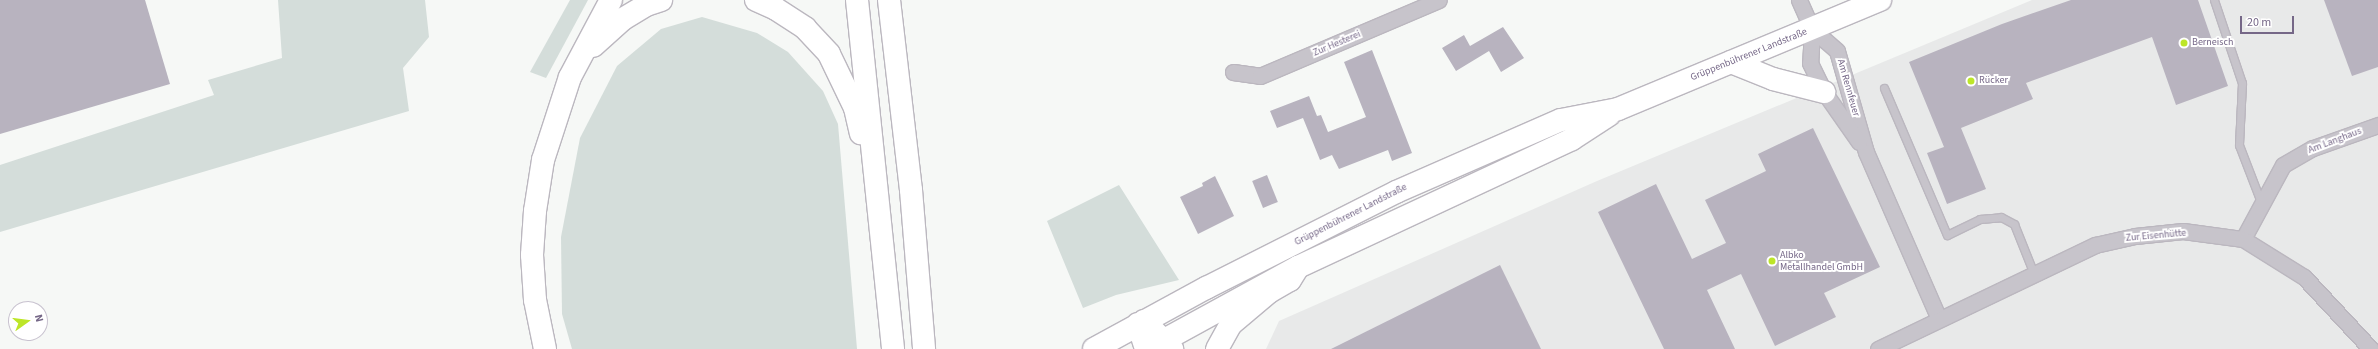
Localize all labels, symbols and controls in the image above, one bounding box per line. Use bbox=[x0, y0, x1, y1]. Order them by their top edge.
scale bar bbox=[2242, 8, 2296, 34]
text: 20 m bbox=[2247, 14, 2271, 31]
street label: Grüppenbührener Landstraße bbox=[1689, 26, 1809, 84]
street label: Zur Hesterei bbox=[1311, 29, 1363, 59]
place label: Berneisch bbox=[2192, 37, 2233, 49]
marker: Berneisch bbox=[2179, 38, 2189, 48]
street label: Am Rennfeuer bbox=[1834, 58, 1862, 118]
place label: Rücker bbox=[1979, 75, 2008, 87]
marker: Rücker bbox=[1966, 76, 1976, 86]
street label: Am Langhaus bbox=[2307, 125, 2363, 157]
street label: Grüppenbührener Landstraße bbox=[1293, 181, 1409, 249]
street label: Zur Eisenhütte bbox=[2125, 227, 2187, 245]
place label: Albko Metallhandel GmbH bbox=[1780, 249, 1863, 272]
marker: Albko Metallhandel GmbH bbox=[1767, 256, 1777, 266]
north arrow bbox=[8, 301, 48, 341]
text: N bbox=[31, 313, 47, 324]

